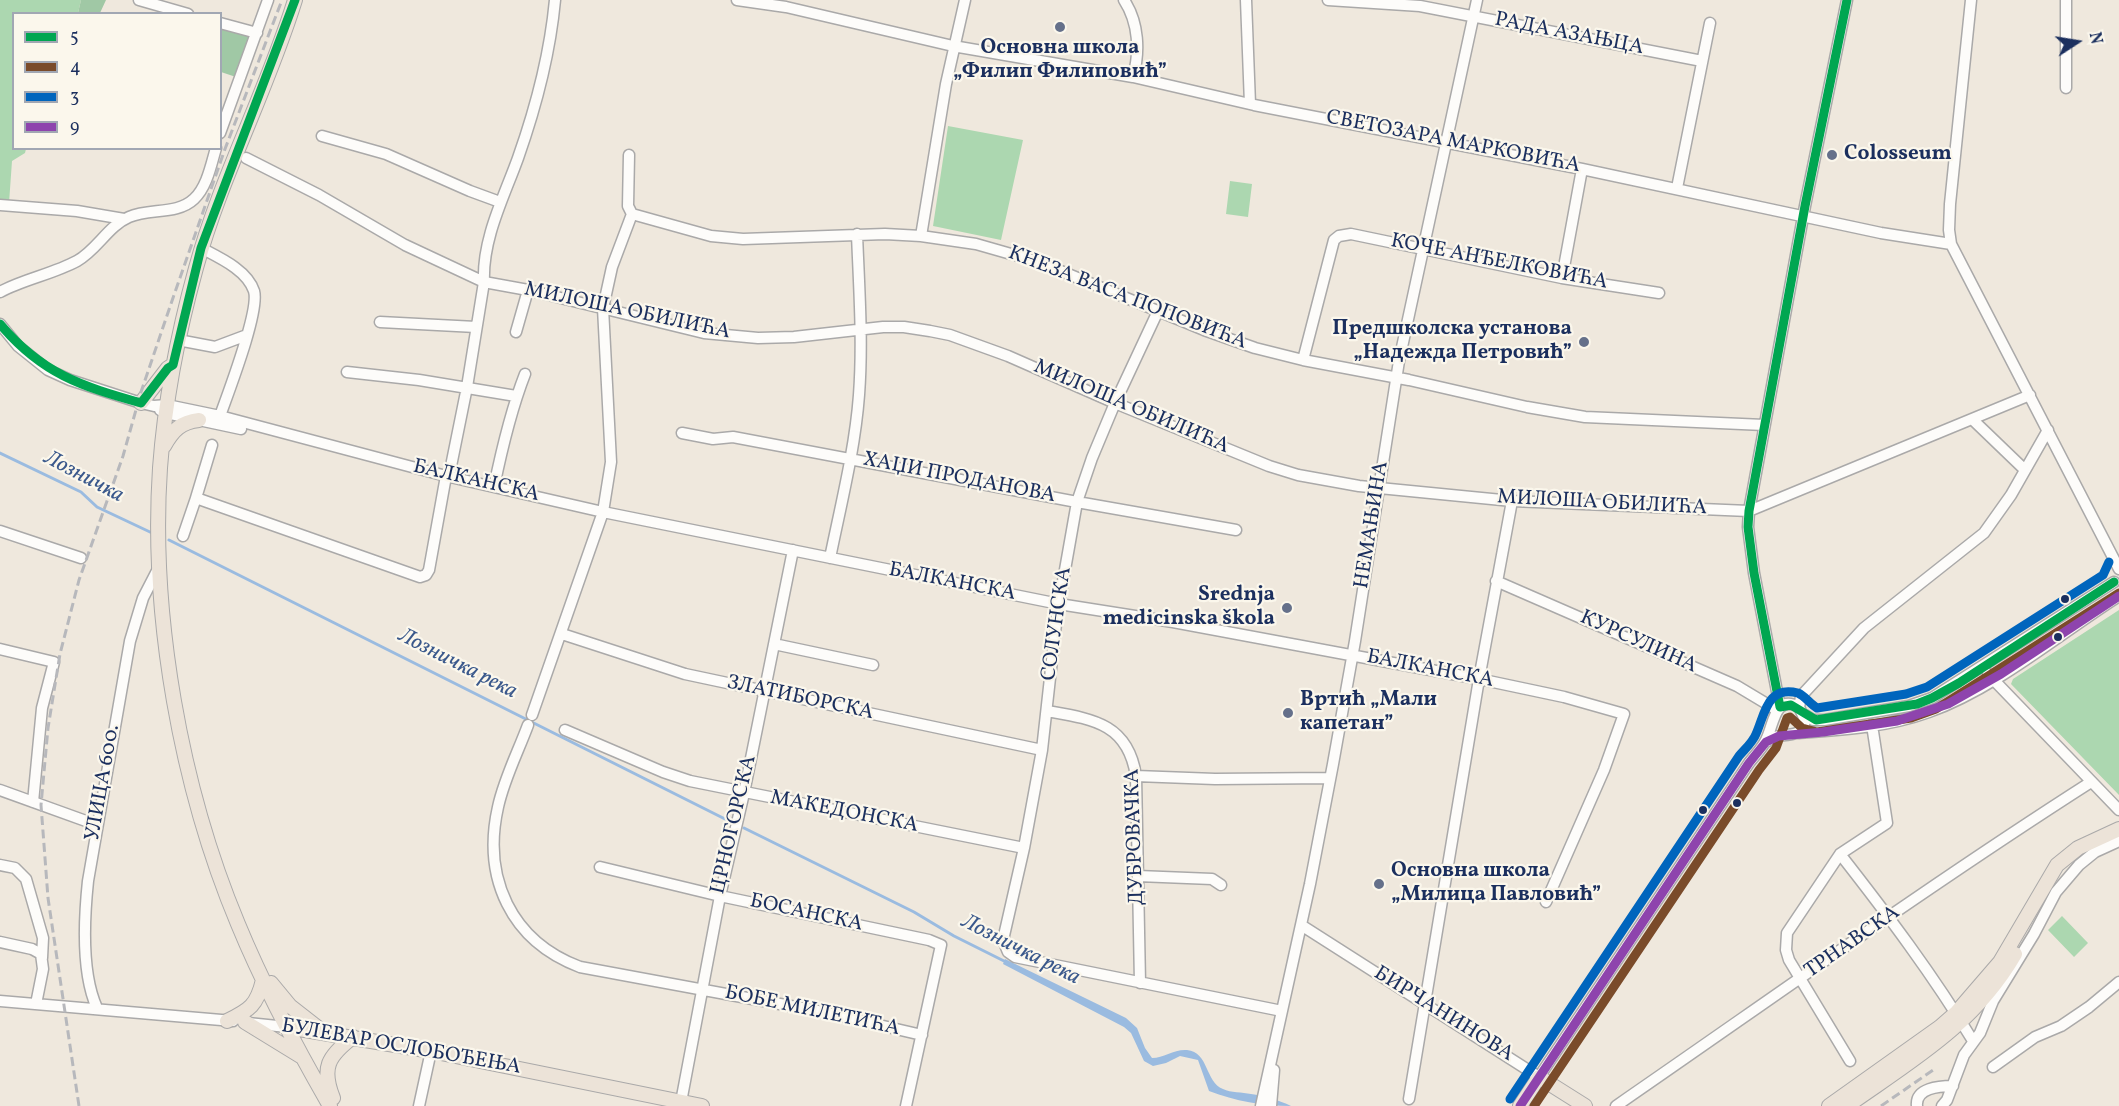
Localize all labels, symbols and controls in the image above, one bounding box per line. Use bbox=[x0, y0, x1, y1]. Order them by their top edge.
street label: РАДА АЗАЊЦА bbox=[1492, 8, 1646, 62]
legend bbox=[12, 12, 222, 150]
north arrow bbox=[2047, 12, 2107, 72]
marker: Основна школа „Филип Филиповић” bbox=[1053, 20, 1067, 34]
text: 5 bbox=[70, 25, 79, 50]
text: N bbox=[2083, 30, 2107, 46]
place label: Основна школа „Филип Филиповић” bbox=[953, 36, 1167, 86]
text: 4 bbox=[70, 55, 81, 80]
text: 3 bbox=[70, 85, 79, 110]
street label: СВЕТОЗАРА МАРКОВИЋА bbox=[1324, 106, 1582, 180]
text: 9 bbox=[70, 115, 79, 140]
place label: Colosseum bbox=[1844, 142, 1952, 168]
marker: Colosseum bbox=[1825, 148, 1839, 162]
street label: КОЧЕ АНЂЕЛКОВИЋА bbox=[1388, 230, 1610, 296]
street label: КНЕЗА ВАСА ПОПОВИЋА bbox=[1004, 242, 1250, 356]
street label: МИЛОША ОБИЛИЋА bbox=[522, 278, 732, 346]
place label: Предшколска установа „Надежда Петровић” bbox=[1332, 317, 1572, 367]
marker: Предшколска установа „Надежда Петровић” bbox=[1577, 335, 1591, 349]
street label: МИЛОША ОБИЛИЋА bbox=[1029, 355, 1233, 461]
water label: Лозничка bbox=[38, 446, 128, 510]
street label: ХАЏИ ПРОДАНОВА bbox=[861, 448, 1057, 510]
street label: БАЛКАНСКА bbox=[410, 455, 542, 509]
street label: НЕМАЊИНА bbox=[1350, 459, 1396, 591]
street label: МИЛОША ОБИЛИЋА bbox=[1496, 486, 1708, 522]
street label: БАЛКАНСКА bbox=[886, 558, 1018, 608]
street label: СОЛУНСКА bbox=[1038, 566, 1078, 682]
place label: Srednja medicinska škola bbox=[1103, 583, 1275, 633]
unlabelled marker bbox=[2059, 593, 2071, 605]
marker: Srednja medicinska škola bbox=[1280, 601, 1294, 615]
street label: КУРСУЛИНА bbox=[1575, 606, 1701, 680]
water label: Лозничка река bbox=[393, 624, 521, 706]
unlabelled marker bbox=[2052, 631, 2064, 643]
street label: БАЛКАНСКА bbox=[1364, 645, 1496, 695]
street label: ЗЛАТИБОРСКА bbox=[724, 671, 876, 727]
place label: Вртић „Мали капетан” bbox=[1300, 688, 1437, 738]
marker: Вртић „Мали капетан” bbox=[1281, 706, 1295, 720]
street label: УЛИЦА 600. bbox=[81, 723, 127, 843]
street label: ЦРНОГОРСКА bbox=[707, 753, 763, 897]
street label: ДУБРОВАЧКА bbox=[1121, 768, 1151, 906]
street label: МАКЕДОНСКА bbox=[768, 786, 920, 840]
unlabelled marker bbox=[1731, 797, 1743, 809]
unlabelled marker bbox=[1697, 804, 1709, 816]
place label: Основна школа „Милица Павловић” bbox=[1391, 859, 1601, 909]
marker: Основна школа „Милица Павловић” bbox=[1372, 877, 1386, 891]
street label: БОСАНСКА bbox=[747, 890, 865, 938]
street label: ТРНАВСКА bbox=[1801, 901, 1905, 985]
water label: Лозничка река bbox=[956, 910, 1084, 992]
street label: БИРЧАНИНОВА bbox=[1368, 962, 1518, 1068]
street label: БОБЕ МИЛЕТИЋА bbox=[722, 981, 902, 1043]
street label: БУЛЕВАР ОСЛОБОЂЕЊА bbox=[279, 1015, 523, 1081]

